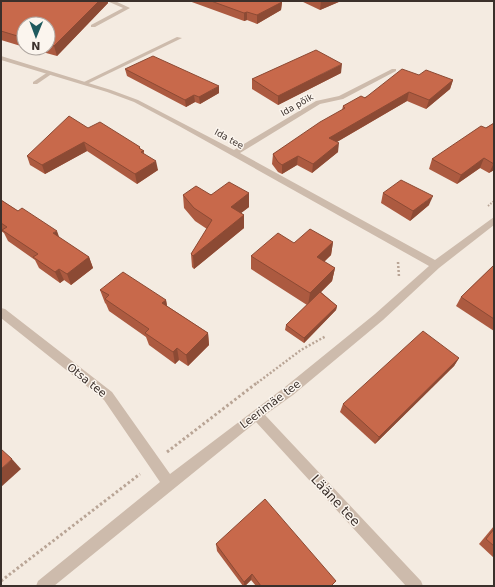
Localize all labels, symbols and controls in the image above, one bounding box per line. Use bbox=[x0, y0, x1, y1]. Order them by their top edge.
north arrow bbox=[16, 16, 56, 56]
text: N bbox=[31, 39, 41, 52]
street label: Ida põik bbox=[279, 91, 316, 118]
street label: Ida tee bbox=[213, 127, 246, 151]
street label: Otsa tee bbox=[64, 361, 109, 400]
street label: Leerimäe tee bbox=[237, 377, 303, 431]
street label: Lääne tee bbox=[308, 472, 363, 529]

